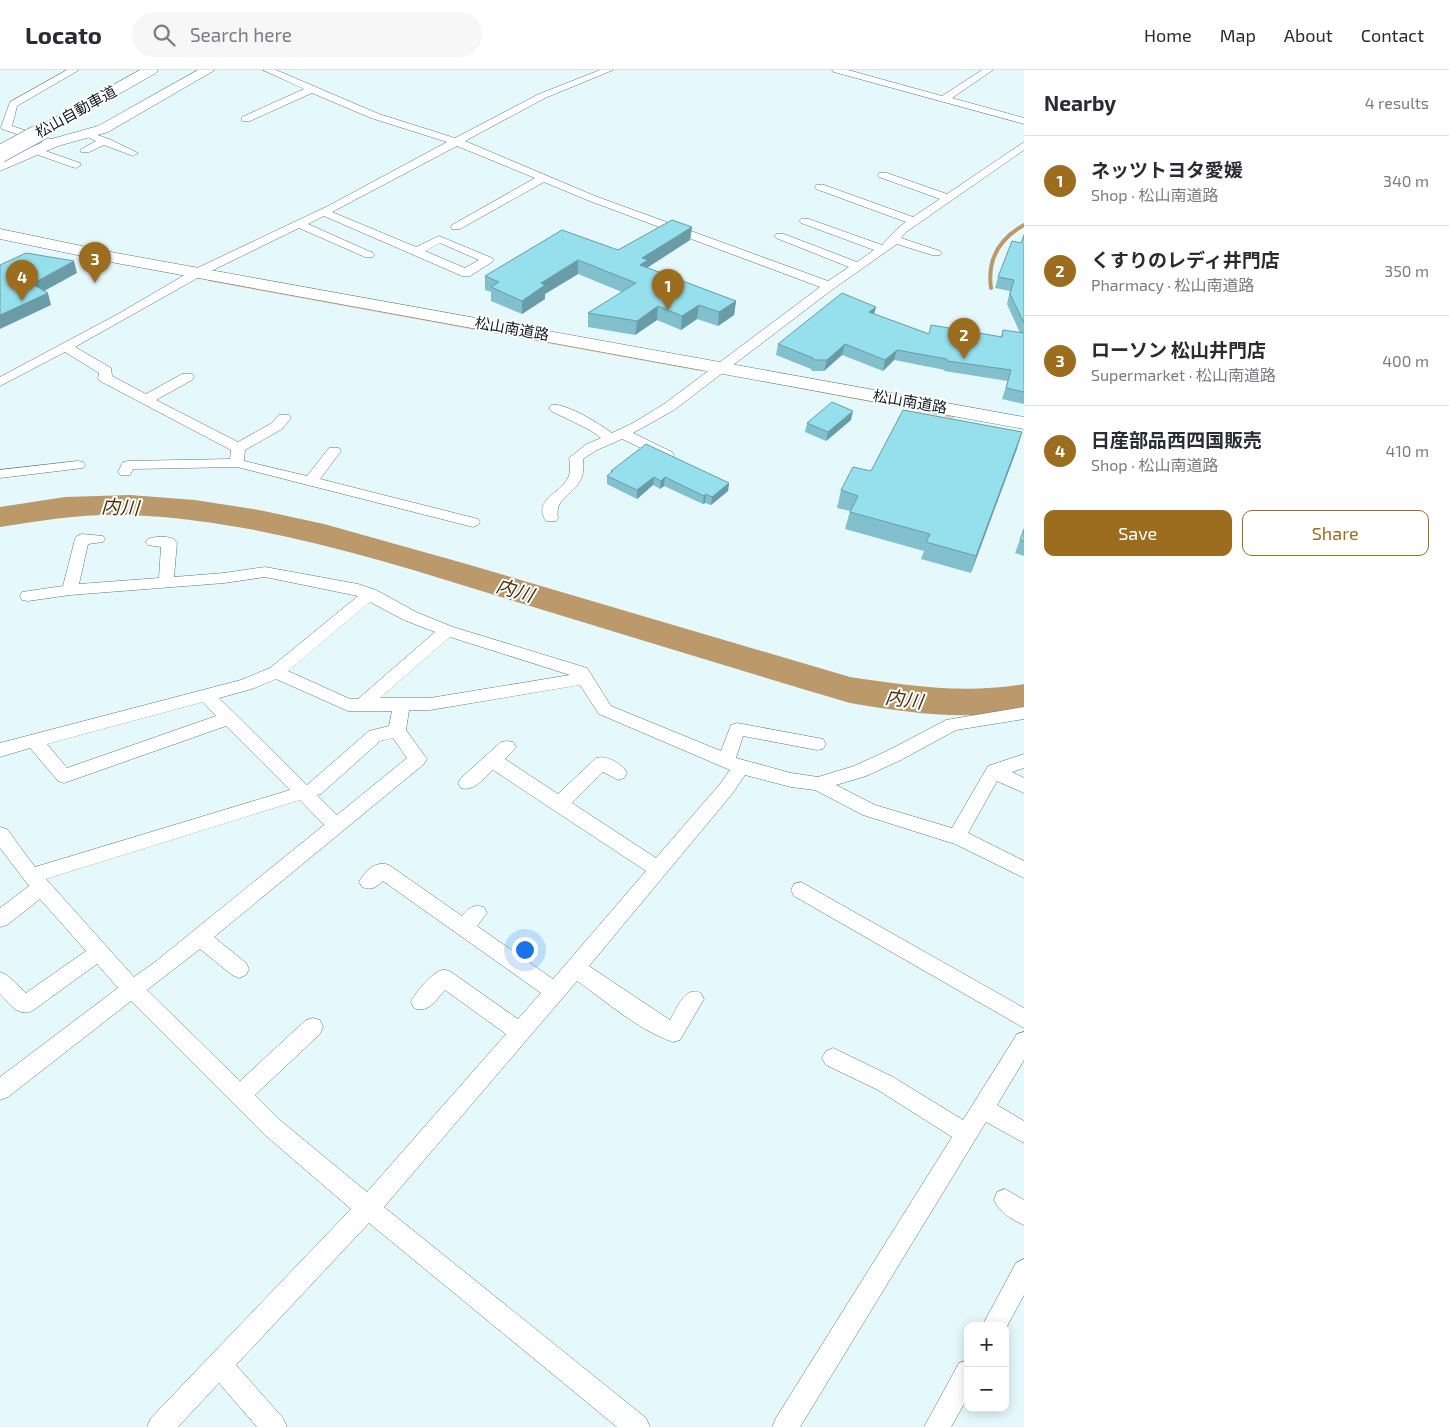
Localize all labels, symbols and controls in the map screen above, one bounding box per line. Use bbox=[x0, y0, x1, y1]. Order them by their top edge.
search box bbox=[132, 12, 482, 57]
text: Locato bbox=[25, 20, 102, 49]
icon: search bbox=[150, 21, 178, 49]
text: Search here bbox=[190, 23, 292, 46]
text: Home bbox=[1144, 24, 1192, 46]
text: Map bbox=[1220, 24, 1256, 46]
text: About bbox=[1284, 24, 1333, 46]
text: Contact bbox=[1361, 24, 1424, 46]
street label: 松山自動車道 bbox=[32, 81, 119, 141]
text: Nearby bbox=[1044, 90, 1116, 115]
text: 4 results bbox=[1365, 93, 1429, 112]
text: ネッツトヨタ愛媛 bbox=[1091, 158, 1243, 181]
text: 1 bbox=[1057, 171, 1063, 190]
text: 340 m bbox=[1383, 171, 1429, 190]
text: Shop · 松山南道路 bbox=[1091, 185, 1219, 204]
pin: 3 bbox=[79, 242, 111, 283]
text: くすりのレディ井門店 bbox=[1091, 248, 1280, 271]
pin: 4 bbox=[6, 260, 38, 301]
text: 2 bbox=[1055, 261, 1065, 280]
text: 350 m bbox=[1384, 261, 1429, 280]
pin: 1 bbox=[652, 269, 684, 310]
text: Pharmacy · 松山南道路 bbox=[1091, 275, 1255, 294]
street label: 松山南道路 bbox=[474, 313, 551, 343]
pin: 2 bbox=[948, 318, 980, 359]
text: ローソン 松山井門店 bbox=[1091, 338, 1266, 361]
text: 3 bbox=[1055, 351, 1065, 370]
text: 400 m bbox=[1382, 351, 1429, 370]
text: Supermarket · 松山南道路 bbox=[1091, 365, 1276, 384]
street label: 松山南道路 bbox=[872, 386, 949, 416]
text: 日産部品西四国販売 bbox=[1091, 428, 1262, 451]
text: 4 bbox=[1055, 441, 1065, 460]
text: 410 m bbox=[1386, 441, 1429, 460]
text: Shop · 松山南道路 bbox=[1091, 455, 1219, 474]
water label: 内川 bbox=[100, 494, 142, 519]
button: Save bbox=[1044, 510, 1232, 556]
button: Share bbox=[1242, 510, 1429, 556]
water label: 内川 bbox=[494, 573, 539, 607]
water label: 内川 bbox=[884, 684, 926, 713]
your location bbox=[512, 937, 538, 963]
map controls bbox=[964, 1322, 1009, 1412]
button: + bbox=[964, 1322, 1009, 1367]
button: − bbox=[964, 1367, 1009, 1412]

